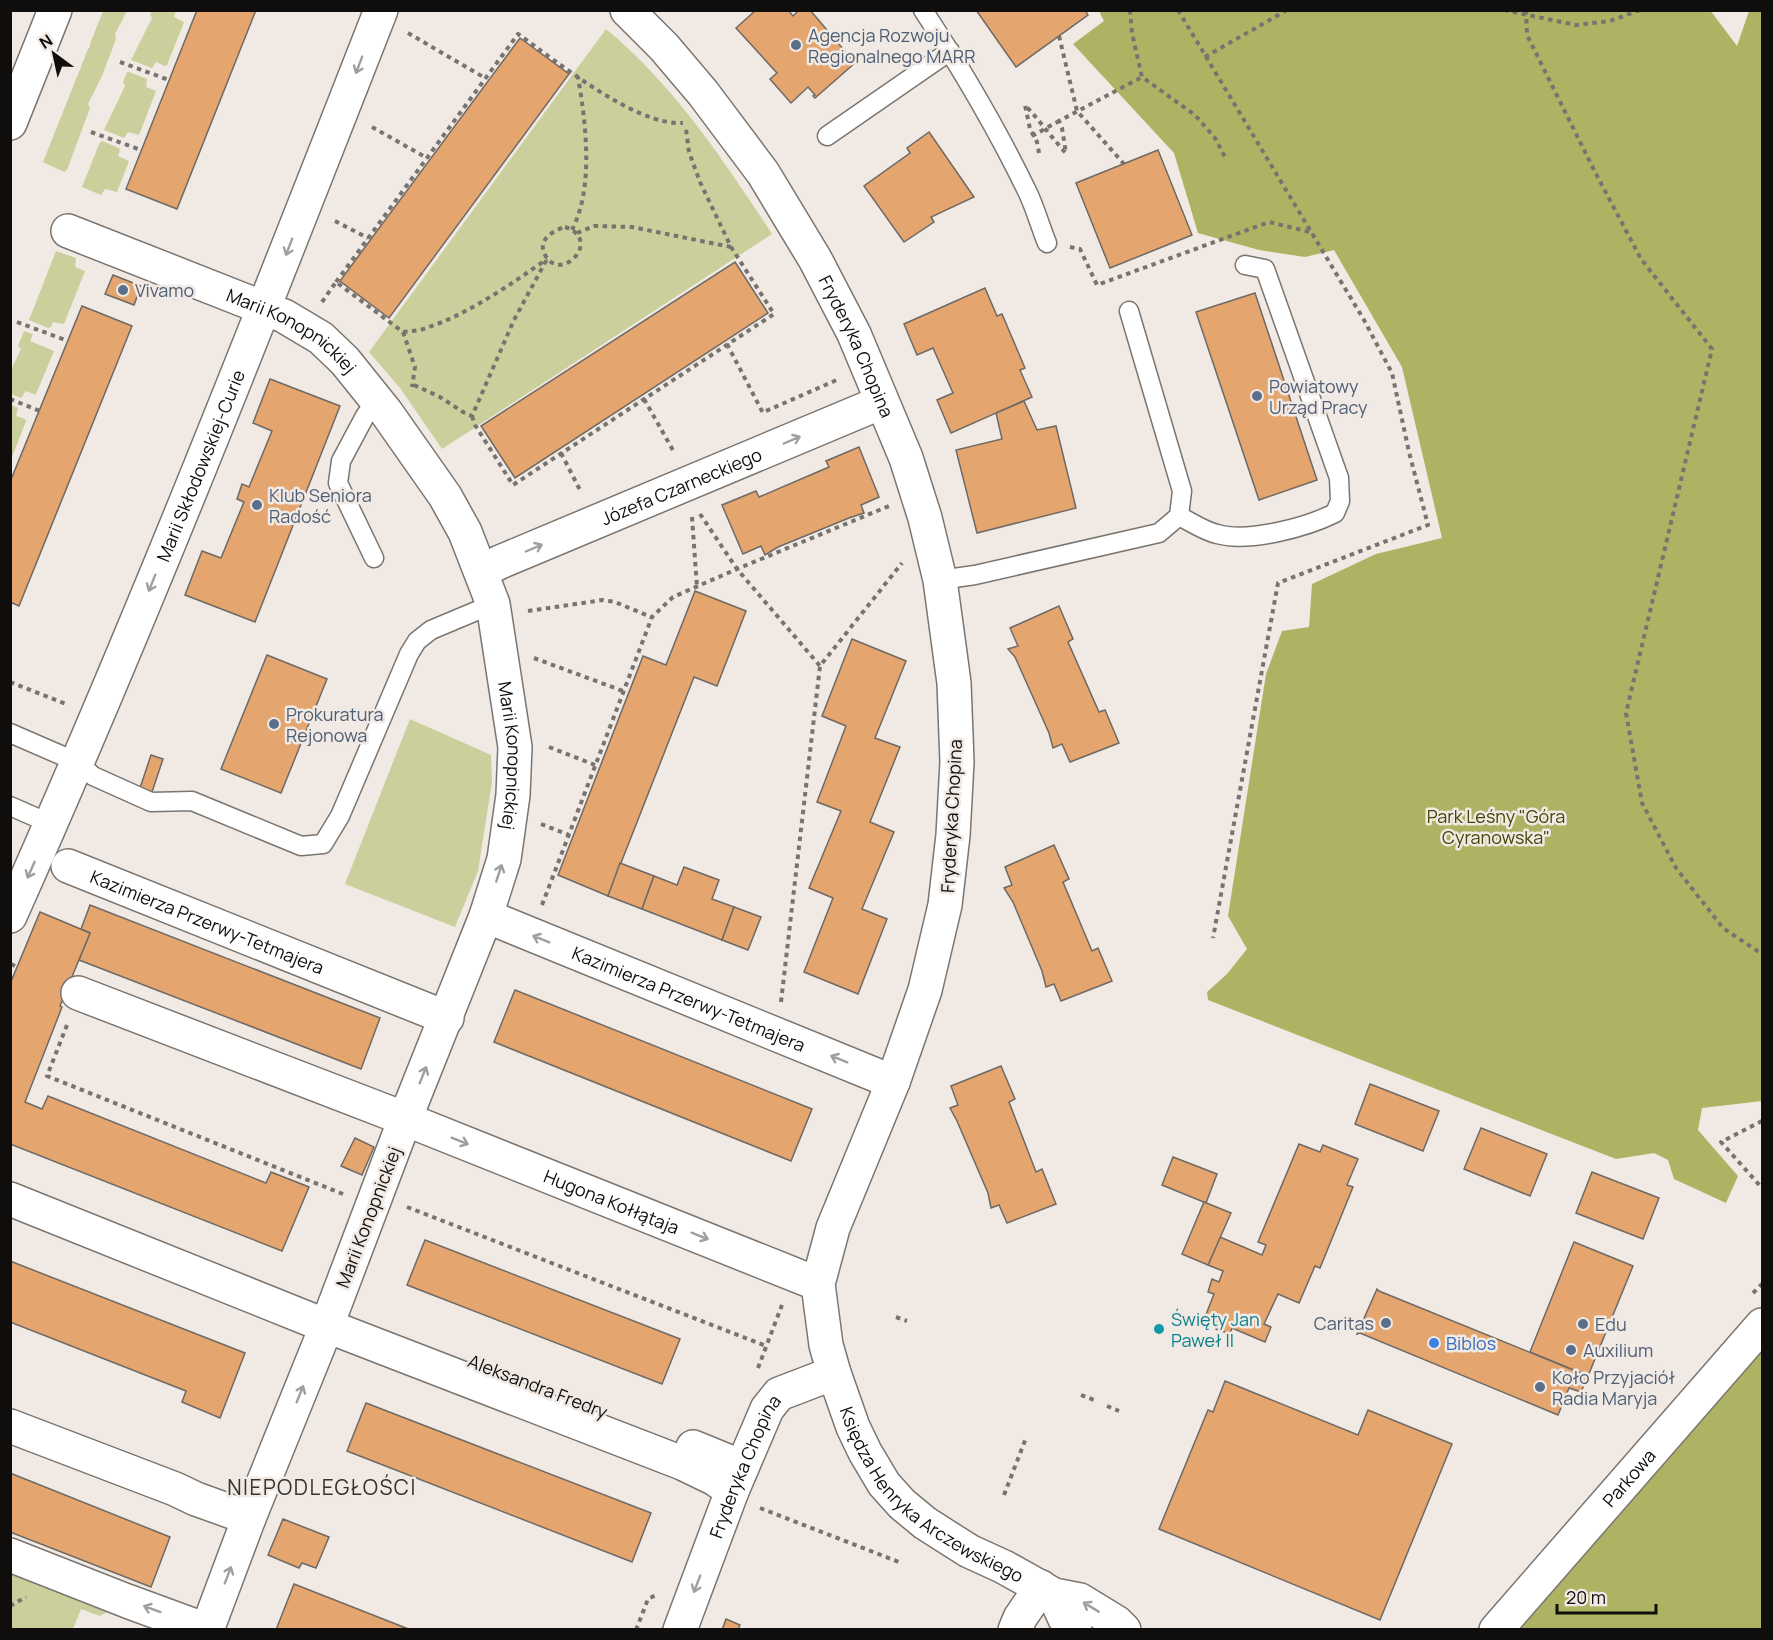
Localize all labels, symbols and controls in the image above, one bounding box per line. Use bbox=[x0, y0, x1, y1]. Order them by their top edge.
place label: Agencja Rozwoju Regionalnego MARR bbox=[808, 23, 976, 68]
north arrow bbox=[24, 24, 84, 84]
text: N bbox=[35, 29, 57, 54]
marker: Agencja Rozwoju Regionalnego MARR bbox=[789, 38, 803, 52]
one-way arrow bbox=[353, 55, 364, 74]
one-way arrow bbox=[282, 237, 293, 255]
street label: Fryderyka Chopina bbox=[814, 271, 900, 421]
place label: Vivamo bbox=[135, 278, 194, 302]
marker: Vivamo bbox=[116, 283, 130, 297]
street label: Marii Konopnickiej bbox=[223, 283, 362, 378]
street label: Marii Skłodowskiej-Curie bbox=[151, 366, 250, 565]
place label: Powiatowy Urząd Pracy bbox=[1269, 374, 1368, 419]
marker: Powiatowy Urząd Pracy bbox=[1250, 389, 1264, 403]
one-way arrow bbox=[782, 434, 800, 445]
street label: Józefa Czarneckiego bbox=[597, 442, 765, 530]
place label: Klub Seniora Radość bbox=[269, 483, 372, 528]
marker: Klub Seniora Radość bbox=[250, 498, 264, 512]
one-way arrow bbox=[524, 542, 543, 553]
one-way arrow bbox=[146, 573, 157, 592]
street label: Marii Konopnickiej bbox=[493, 680, 527, 831]
place label: Prokuratura Rejonowa bbox=[286, 702, 384, 747]
marker: Prokuratura Rejonowa bbox=[267, 717, 281, 731]
street label: Fryderyka Chopina bbox=[935, 739, 967, 893]
park label: Park Leśny "Góra Cyranowska" bbox=[1427, 804, 1565, 849]
one-way arrow bbox=[25, 860, 36, 879]
street label: Kazimierza Przerwy-Tetmajera bbox=[87, 864, 328, 979]
one-way arrow bbox=[495, 864, 506, 883]
one-way arrow bbox=[532, 932, 551, 943]
street label: Kazimierza Przerwy-Tetmajera bbox=[569, 940, 809, 1057]
one-way arrow bbox=[830, 1053, 848, 1064]
one-way arrow bbox=[419, 1066, 430, 1085]
one-way arrow bbox=[450, 1136, 469, 1147]
street label: Marii Konopnickiej bbox=[330, 1143, 406, 1291]
street label: Hugona Kołłątaja bbox=[540, 1164, 683, 1239]
one-way arrow bbox=[690, 1231, 708, 1242]
place label: Święty Jan Paweł II bbox=[1171, 1307, 1260, 1352]
place label: Caritas bbox=[1314, 1311, 1374, 1335]
place label: Edu bbox=[1595, 1312, 1627, 1336]
marker: Caritas bbox=[1379, 1316, 1393, 1330]
marker: Edu bbox=[1576, 1317, 1590, 1331]
marker: Święty Jan Paweł II bbox=[1152, 1322, 1166, 1336]
place label: Biblos bbox=[1446, 1331, 1496, 1355]
marker: Biblos bbox=[1427, 1336, 1441, 1350]
place label: Auxilium bbox=[1583, 1338, 1653, 1362]
marker: Auxilium bbox=[1564, 1343, 1578, 1357]
street label: Aleksandra Fredry bbox=[465, 1348, 612, 1424]
place label: Koło Przyjaciół Radia Maryja bbox=[1552, 1365, 1675, 1410]
marker: Koło Przyjaciół Radia Maryja bbox=[1533, 1380, 1547, 1394]
one-way arrow bbox=[295, 1385, 306, 1403]
street label: Fryderyka Chopina bbox=[703, 1389, 786, 1541]
street label: Księdza Henryka Arczewskiego bbox=[835, 1403, 1028, 1588]
street label: Parkowa bbox=[1597, 1444, 1661, 1512]
district label: NIEPODLEGŁOŚCI bbox=[227, 1473, 417, 1501]
one-way arrow bbox=[223, 1566, 234, 1585]
one-way arrow bbox=[691, 1574, 702, 1593]
scale bar bbox=[1557, 1577, 1656, 1615]
text: 20 m bbox=[1566, 1585, 1606, 1609]
one-way arrow bbox=[1083, 1601, 1100, 1613]
one-way arrow bbox=[143, 1603, 161, 1614]

